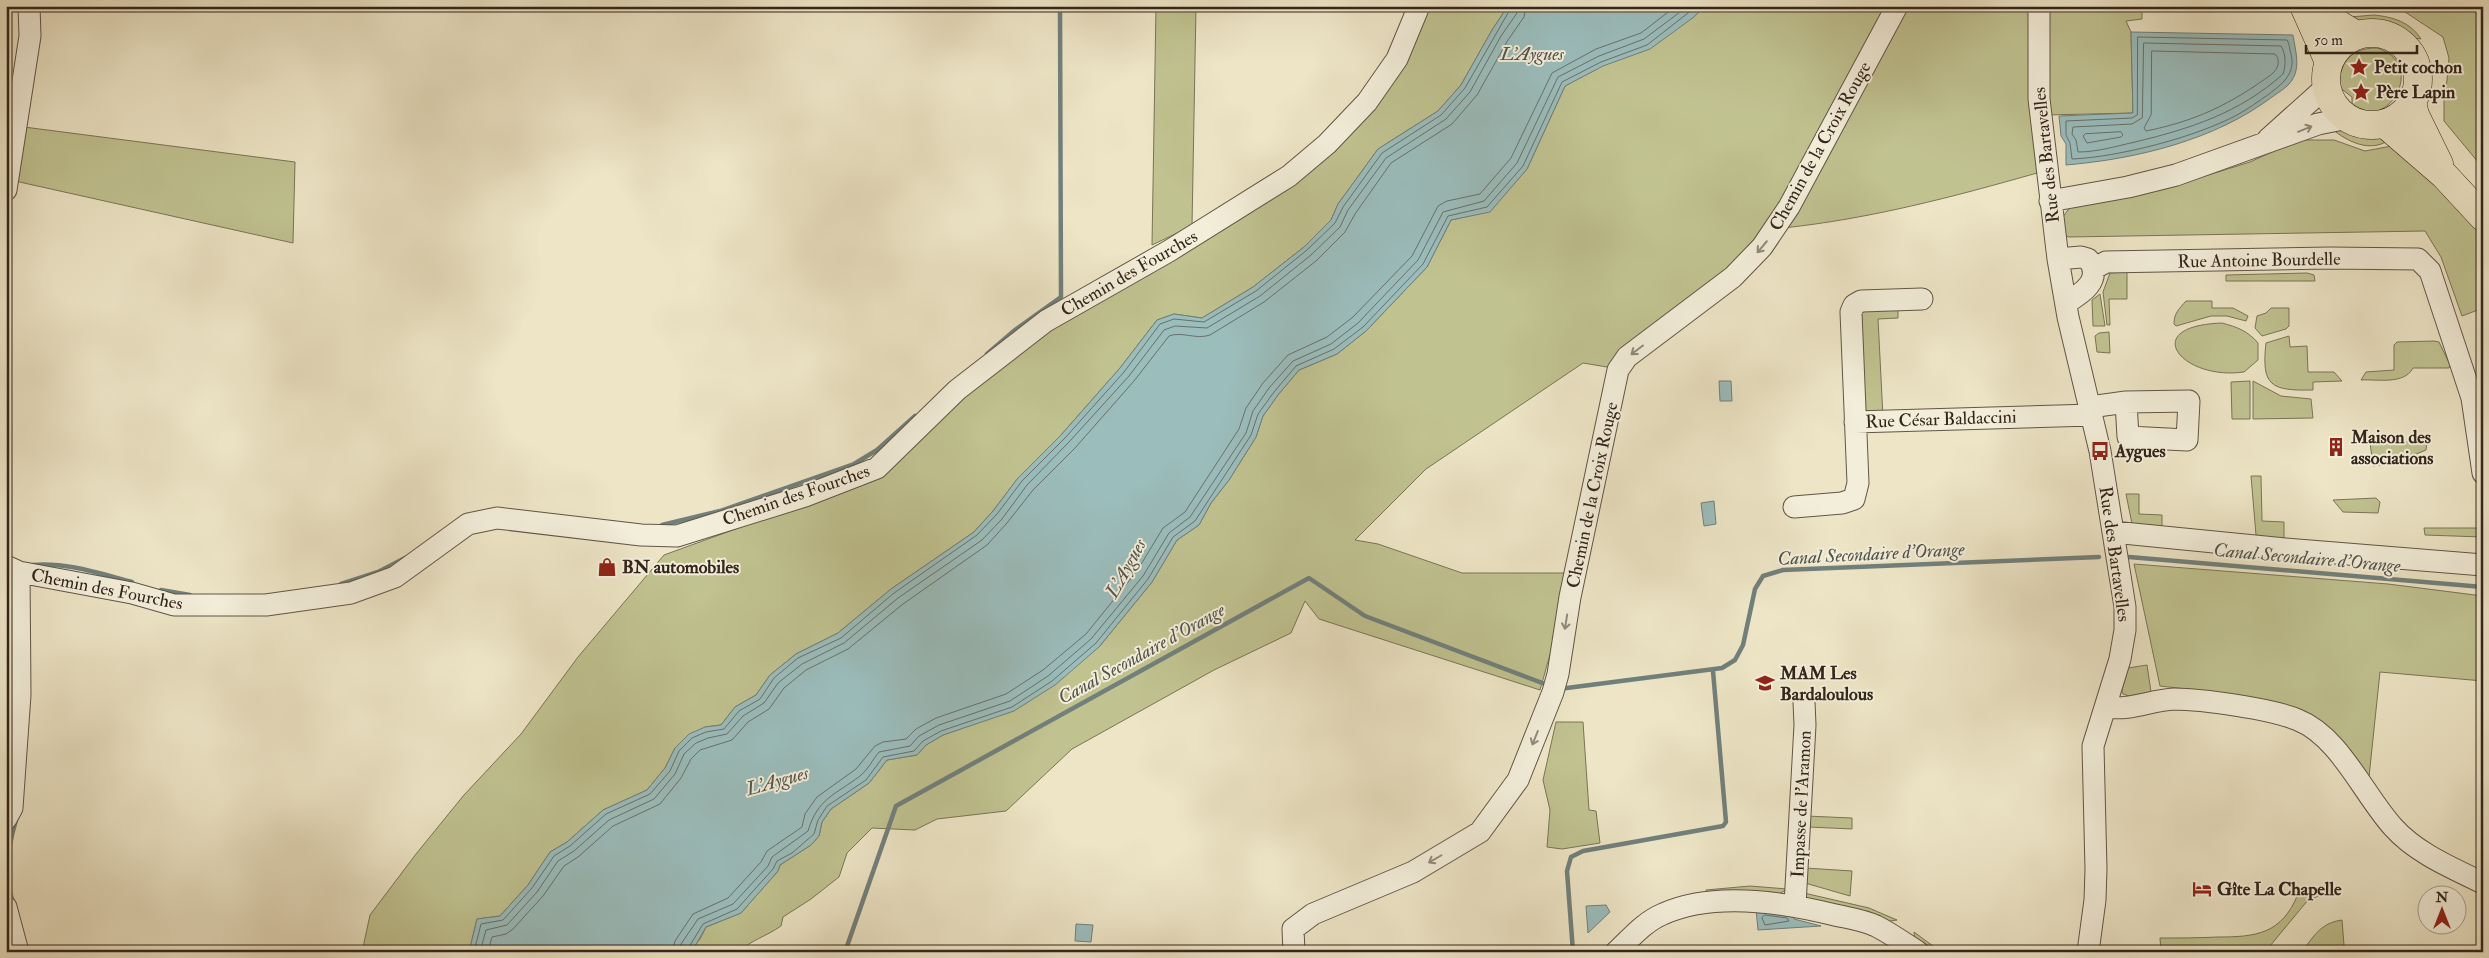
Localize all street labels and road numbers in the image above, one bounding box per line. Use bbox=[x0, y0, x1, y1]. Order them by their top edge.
street label: Chemin de la Croix Rouge bbox=[1764, 57, 1877, 235]
street label: Rue des Bartavelles bbox=[2028, 86, 2065, 224]
street label: Chemin des Fourches bbox=[1057, 225, 1202, 322]
street label: Rue Antoine Bourdelle bbox=[2177, 248, 2341, 273]
street label: Chemin de la Croix Rouge bbox=[1562, 399, 1624, 590]
street label: Rue César Baldaccini bbox=[1865, 405, 2017, 434]
street label: Chemin des Fourches bbox=[720, 460, 873, 531]
street label: Rue des Bartavelles bbox=[2094, 485, 2135, 623]
street label: Chemin des Fourches bbox=[29, 563, 185, 615]
street label: Impasse de l'Aramon bbox=[1786, 730, 1817, 878]

